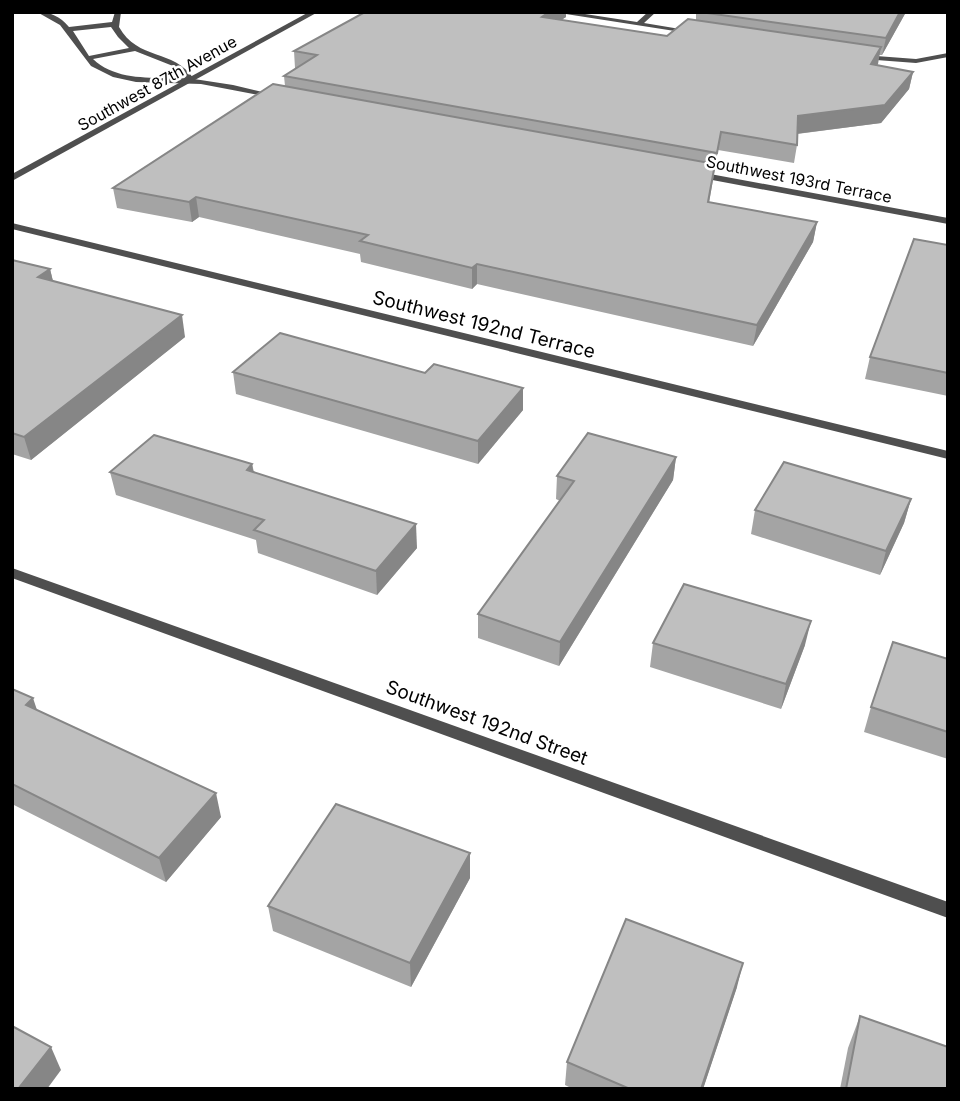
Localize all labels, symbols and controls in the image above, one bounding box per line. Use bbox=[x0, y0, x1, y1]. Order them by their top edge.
street label: Southwest 87th Avenue bbox=[74, 31, 240, 135]
street label: Southwest 193rd Terrace bbox=[704, 151, 894, 207]
street label: Southwest 192nd Terrace bbox=[370, 286, 598, 363]
street label: Southwest 192nd Street bbox=[383, 675, 591, 770]

